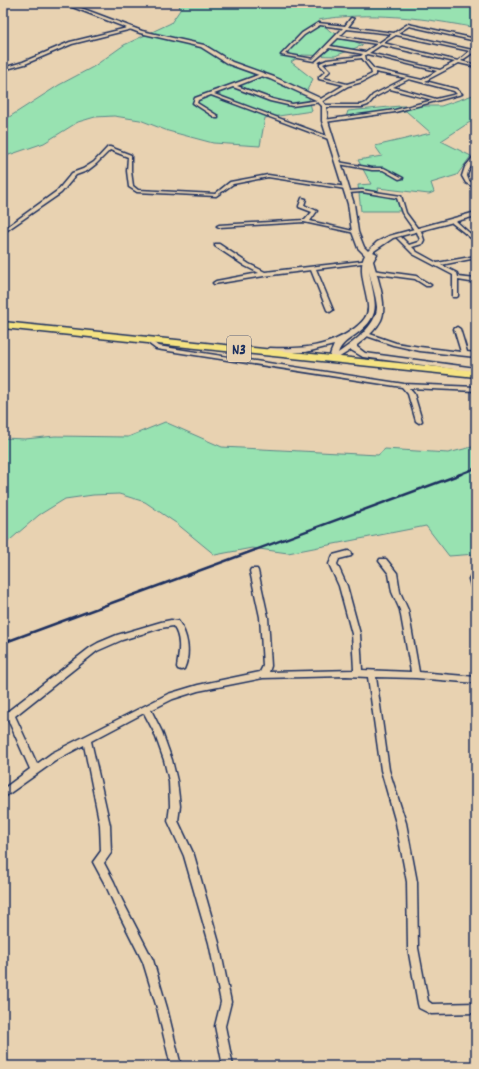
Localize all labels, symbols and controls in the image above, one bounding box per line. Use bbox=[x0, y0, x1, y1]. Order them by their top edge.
road number: N3 bbox=[227, 336, 251, 362]

